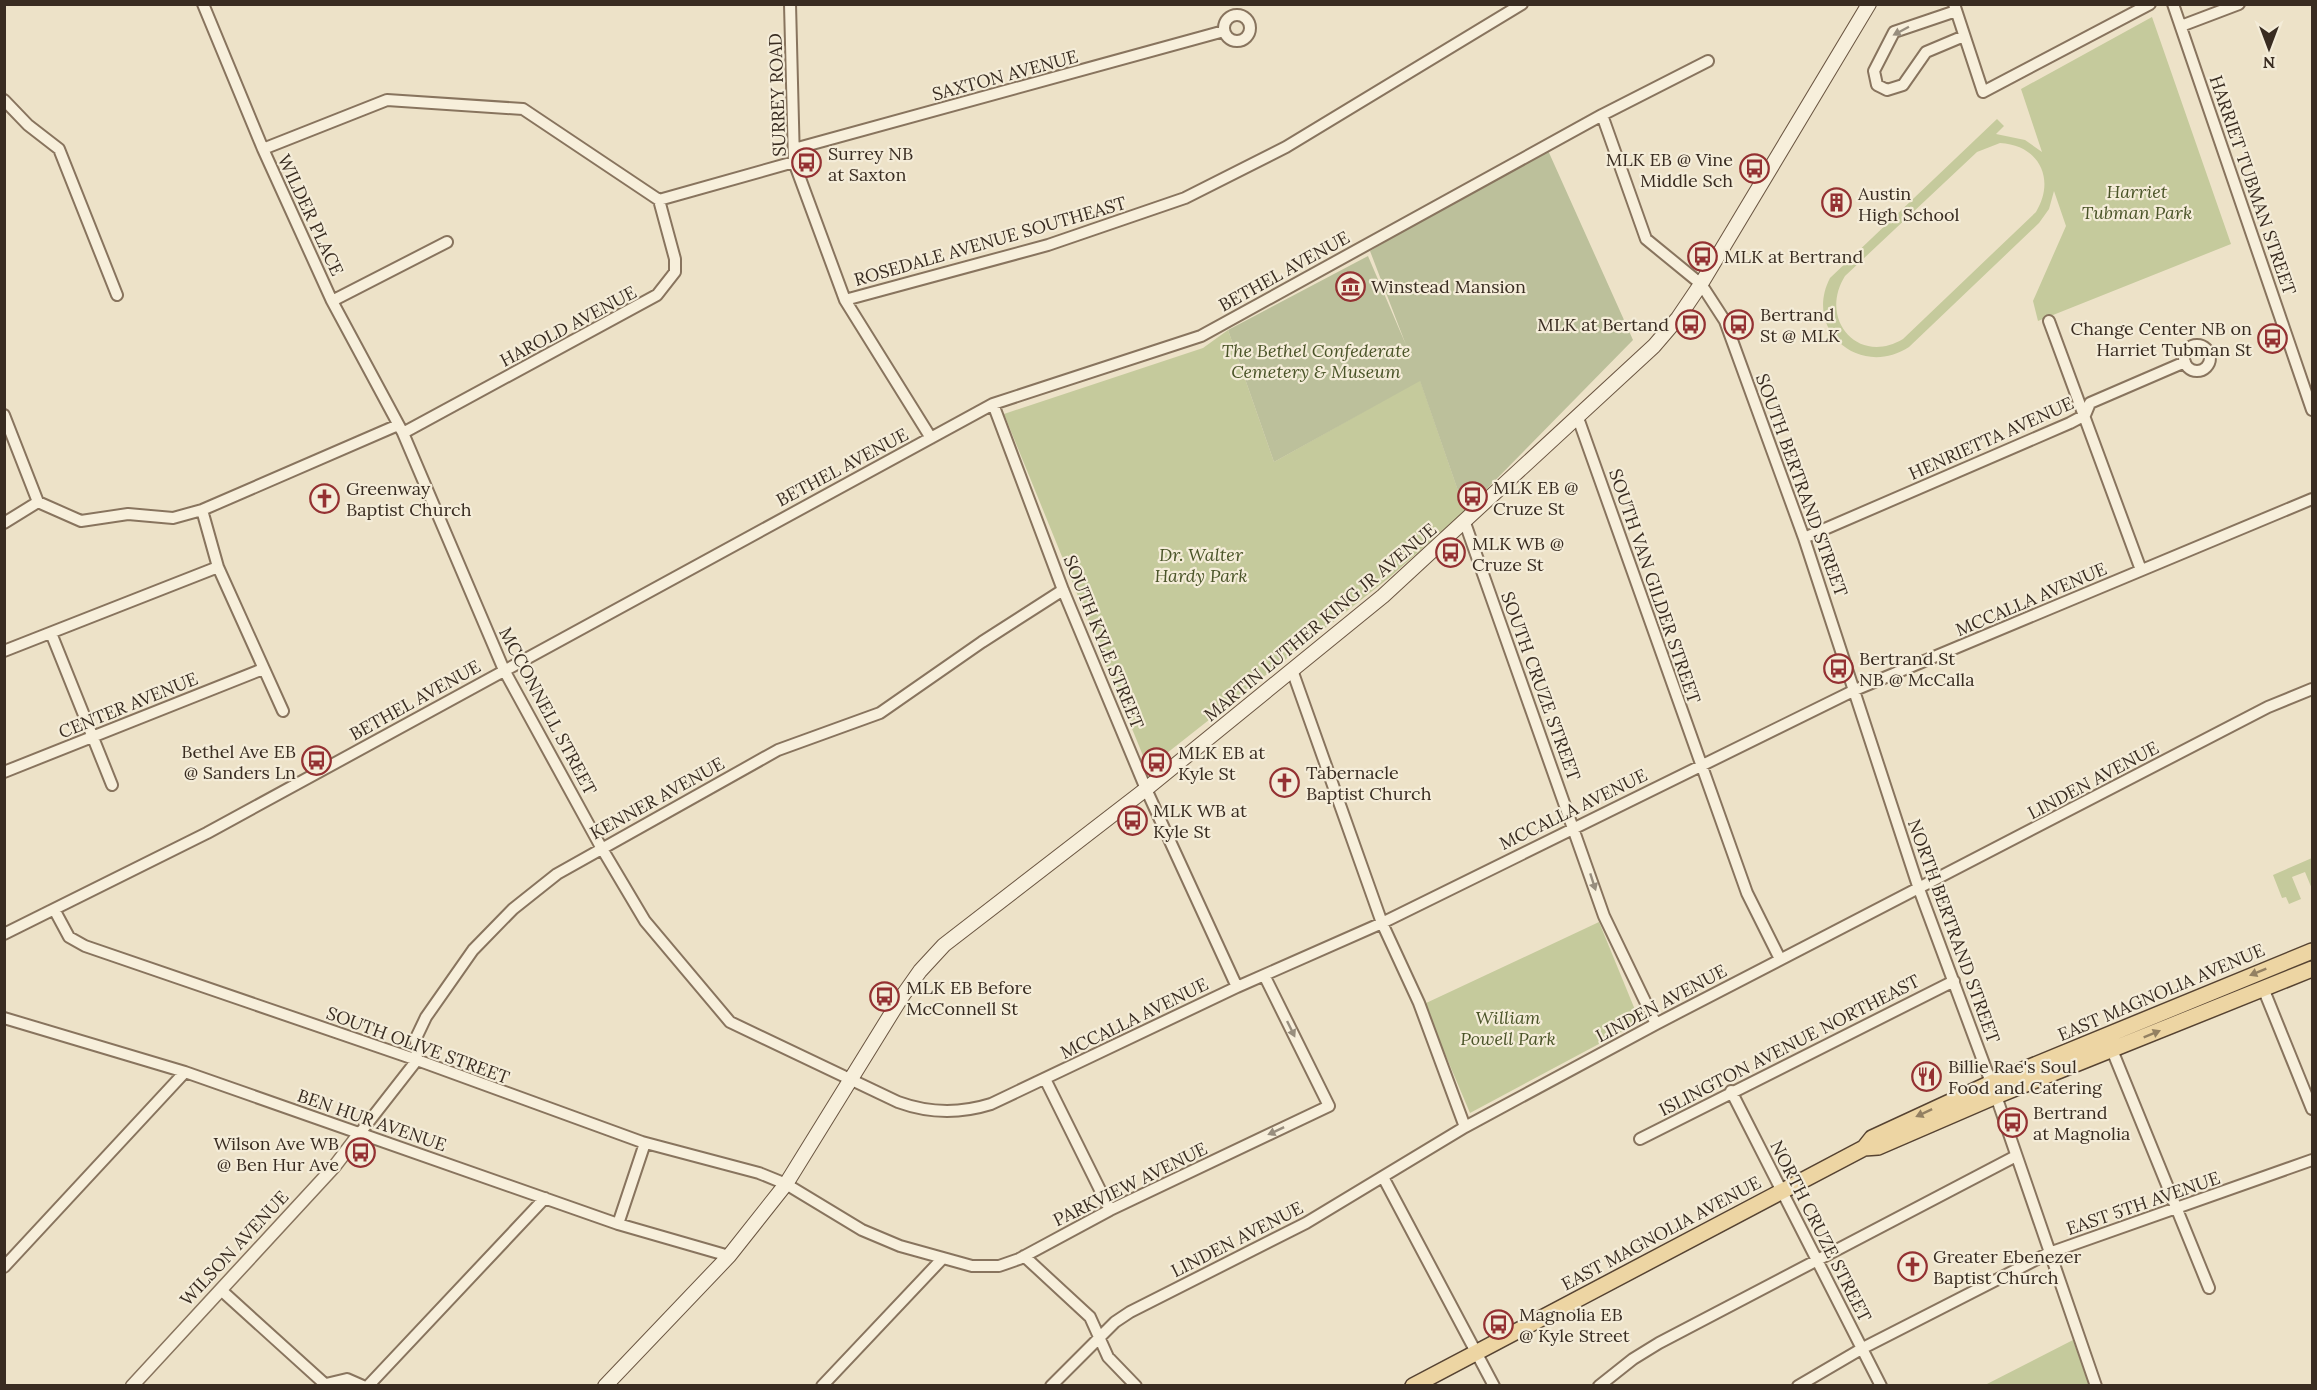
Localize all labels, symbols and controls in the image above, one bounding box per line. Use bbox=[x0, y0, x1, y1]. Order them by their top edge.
north arrow bbox=[2239, 18, 2299, 78]
one-way arrow bbox=[1892, 26, 1909, 36]
street label: SURREY ROAD bbox=[763, 33, 791, 157]
street label: SAXTON AVENUE bbox=[930, 44, 1080, 106]
text: N bbox=[2263, 53, 2275, 73]
street label: HARRIET TUBMAN STREET bbox=[2205, 72, 2302, 298]
place label: Surrey NB at Saxton bbox=[828, 142, 913, 186]
bus stop icon: Surrey NB at Saxton bbox=[791, 147, 823, 179]
place label: MLK EB @ Vine Middle Sch bbox=[1606, 148, 1733, 192]
street label: WILDER PLACE bbox=[273, 151, 349, 279]
bus stop icon: MLK EB @ Vine Middle Sch bbox=[1738, 153, 1770, 185]
park label: Harriet Tubman Park bbox=[2082, 180, 2192, 224]
place label: Austin High School bbox=[1857, 182, 1959, 226]
building icon: Austin High School bbox=[1821, 187, 1853, 219]
street label: ROSEDALE AVENUE SOUTHEAST bbox=[851, 191, 1129, 291]
street label: BETHEL AVENUE bbox=[1215, 226, 1353, 316]
bus stop icon: MLK at Bertrand bbox=[1687, 240, 1719, 272]
place label: MLK at Bertrand bbox=[1724, 245, 1864, 268]
museum icon: Winstead Mansion bbox=[1334, 270, 1366, 302]
place label: Winstead Mansion bbox=[1371, 275, 1526, 298]
street label: HAROLD AVENUE bbox=[496, 280, 640, 372]
place label: Bertrand St @ MLK bbox=[1760, 303, 1841, 347]
bus stop icon: MLK at Bertand bbox=[1674, 308, 1706, 340]
bus stop icon: Bertrand St @ MLK bbox=[1723, 308, 1755, 340]
place label: MLK at Bertand bbox=[1537, 313, 1669, 336]
place label: Change Center NB on Harriet Tubman St bbox=[2071, 317, 2252, 361]
bus stop icon: Change Center NB on Harriet Tubman St bbox=[2257, 322, 2289, 354]
park label: The Bethel Confederate Cemetery & Museum bbox=[1222, 339, 1410, 383]
street label: SOUTH BERTRAND STREET bbox=[1751, 370, 1853, 600]
street label: HENRIETTA AVENUE bbox=[1905, 391, 2077, 485]
street label: BETHEL AVENUE bbox=[772, 423, 912, 511]
street label: SOUTH VAN GILDER STREET bbox=[1604, 466, 1706, 707]
place label: MLK EB @ Cruze St bbox=[1493, 476, 1578, 520]
place label: Greenway Baptist Church bbox=[346, 477, 472, 521]
bus stop icon: MLK EB @ Cruze St bbox=[1456, 481, 1488, 513]
church icon: Greenway Baptist Church bbox=[309, 482, 341, 514]
street label: MARTIN LUTHER KING JR AVENUE bbox=[1199, 518, 1441, 726]
place label: MLK WB @ Cruze St bbox=[1472, 532, 1564, 576]
bus stop icon: MLK WB @ Cruze St bbox=[1435, 537, 1467, 569]
park label: Dr. Walter Hardy Park bbox=[1154, 543, 1248, 587]
street label: SOUTH KYLE STREET bbox=[1059, 552, 1150, 733]
street label: MCCALLA AVENUE bbox=[1952, 557, 2110, 641]
street label: SOUTH CRUZE STREET bbox=[1496, 588, 1586, 784]
street label: MCCONNELL STREET bbox=[494, 623, 602, 799]
place label: Bertrand St NB @ McCalla bbox=[1859, 647, 1975, 691]
bus stop icon: Bertrand St NB @ McCalla bbox=[1822, 652, 1854, 684]
street label: BETHEL AVENUE bbox=[346, 655, 484, 745]
street label: CENTER AVENUE bbox=[55, 667, 201, 743]
street label: LINDEN AVENUE bbox=[2024, 736, 2162, 824]
place label: Bethel Ave EB @ Sanders Ln bbox=[181, 740, 296, 784]
place label: MLK EB at Kyle St bbox=[1178, 741, 1265, 785]
bus stop icon: Bethel Ave EB @ Sanders Ln bbox=[301, 745, 333, 777]
bus stop icon: MLK EB at Kyle St bbox=[1141, 746, 1173, 778]
street label: KENNER AVENUE bbox=[586, 752, 728, 844]
place label: Tabernacle Baptist Church bbox=[1306, 761, 1432, 805]
street label: MCCALLA AVENUE bbox=[1495, 763, 1651, 855]
church icon: Tabernacle Baptist Church bbox=[1269, 766, 1301, 798]
place label: MLK WB at Kyle St bbox=[1153, 799, 1247, 843]
bus stop icon: MLK WB at Kyle St bbox=[1116, 804, 1148, 836]
street label: NORTH BERTRAND STREET bbox=[1903, 816, 2005, 1047]
one-way arrow bbox=[1588, 873, 1598, 891]
street label: EAST MAGNOLIA AVENUE bbox=[2054, 938, 2268, 1046]
street label: LINDEN AVENUE bbox=[1592, 959, 1730, 1047]
one-way arrow bbox=[2249, 968, 2267, 977]
street label: ISLINGTON AVENUE NORTHEAST bbox=[1655, 969, 1924, 1121]
street label: MCCALLA AVENUE bbox=[1056, 972, 1212, 1064]
place label: MLK EB Before McConnell St bbox=[906, 976, 1032, 1020]
bus stop icon: MLK EB Before McConnell St bbox=[869, 981, 901, 1013]
street label: SOUTH OLIVE STREET bbox=[323, 1001, 513, 1089]
park label: William Powell Park bbox=[1460, 1006, 1556, 1050]
one-way arrow bbox=[1286, 1021, 1296, 1038]
one-way arrow bbox=[2143, 1029, 2161, 1039]
place label: Billie Rae's Soul Food and Catering bbox=[1948, 1055, 2103, 1099]
restaurant icon: Billie Rae's Soul Food and Catering bbox=[1911, 1060, 1943, 1092]
street label: BEN HUR AVENUE bbox=[294, 1084, 450, 1156]
place label: Bertrand at Magnolia bbox=[2033, 1101, 2130, 1145]
bus stop icon: Bertrand at Magnolia bbox=[1996, 1106, 2028, 1138]
one-way arrow bbox=[1915, 1109, 1932, 1118]
one-way arrow bbox=[1268, 1127, 1285, 1136]
place label: Wilson Ave WB @ Ben Hur Ave bbox=[213, 1132, 339, 1176]
street label: NORTH CRUZE STREET bbox=[1765, 1136, 1877, 1326]
bus stop icon: Wilson Ave WB @ Ben Hur Ave bbox=[344, 1137, 376, 1169]
street label: PARKVIEW AVENUE bbox=[1049, 1137, 1211, 1231]
street label: EAST 5TH AVENUE bbox=[2063, 1166, 2223, 1240]
street label: EAST MAGNOLIA AVENUE bbox=[1557, 1171, 1765, 1295]
street label: WILSON AVENUE bbox=[175, 1186, 293, 1310]
street label: LINDEN AVENUE bbox=[1167, 1196, 1307, 1282]
place label: Greater Ebenezer Baptist Church bbox=[1933, 1245, 2081, 1289]
church icon: Greater Ebenezer Baptist Church bbox=[1896, 1250, 1928, 1282]
place label: Magnolia EB @ Kyle Street bbox=[1519, 1303, 1630, 1347]
bus stop icon: Magnolia EB @ Kyle Street bbox=[1482, 1308, 1514, 1340]

